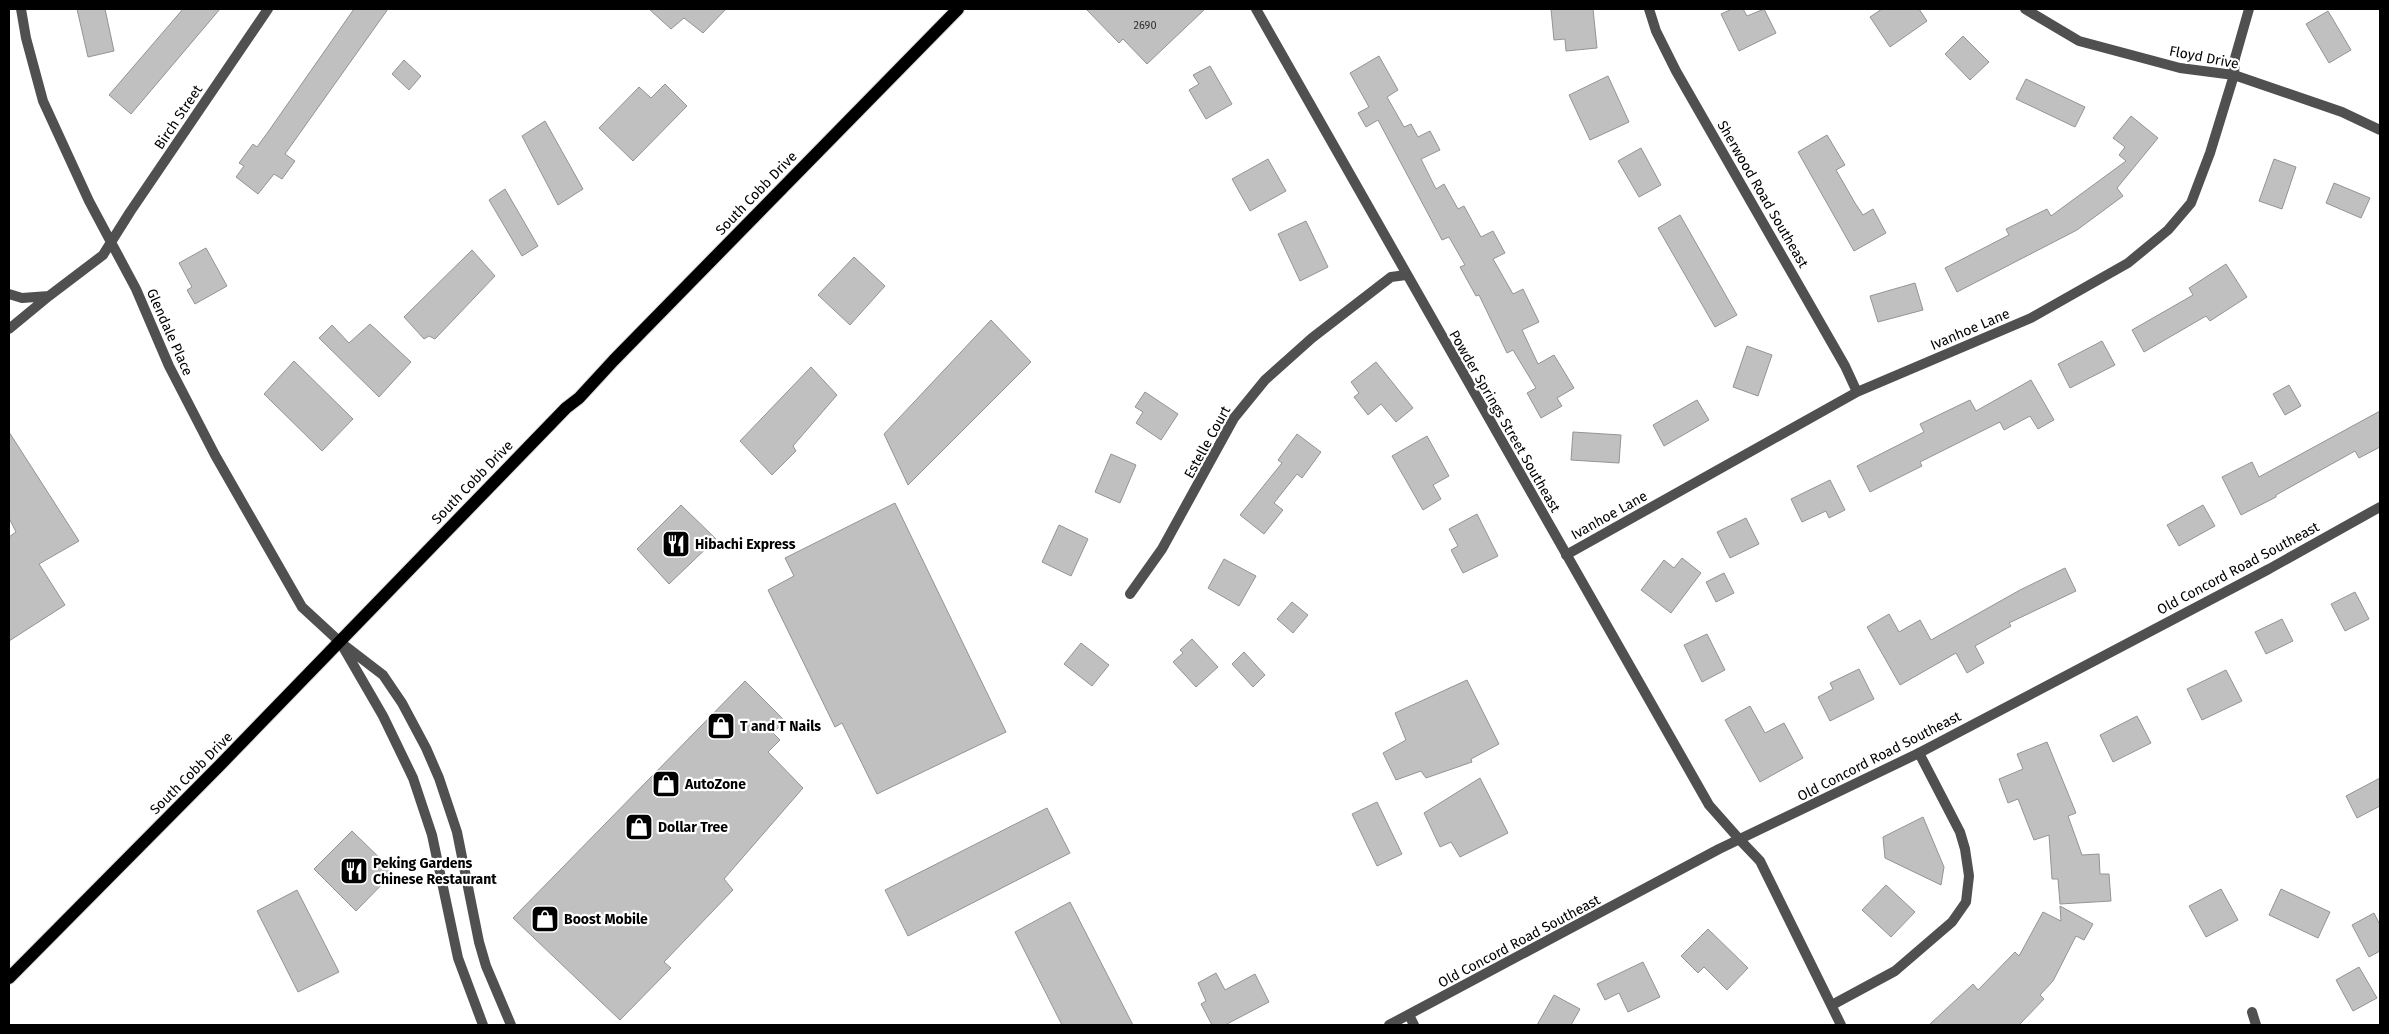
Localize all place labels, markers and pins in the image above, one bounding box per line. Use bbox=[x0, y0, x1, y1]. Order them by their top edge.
restaurant icon: Hibachi Express bbox=[661, 529, 691, 559]
place label: Hibachi Express bbox=[695, 536, 796, 553]
shop icon: T and T Nails bbox=[706, 711, 736, 741]
place label: T and T Nails bbox=[740, 718, 821, 735]
shop icon: AutoZone bbox=[651, 769, 681, 799]
place label: AutoZone bbox=[684, 776, 746, 793]
shop icon: Dollar Tree bbox=[624, 812, 654, 842]
place label: Dollar Tree bbox=[658, 819, 728, 836]
place label: Peking Gardens Chinese Restaurant bbox=[373, 855, 497, 888]
restaurant icon: Peking Gardens Chinese Restaurant bbox=[339, 856, 369, 886]
shop icon: Boost Mobile bbox=[530, 904, 560, 934]
place label: Boost Mobile bbox=[564, 911, 648, 928]

